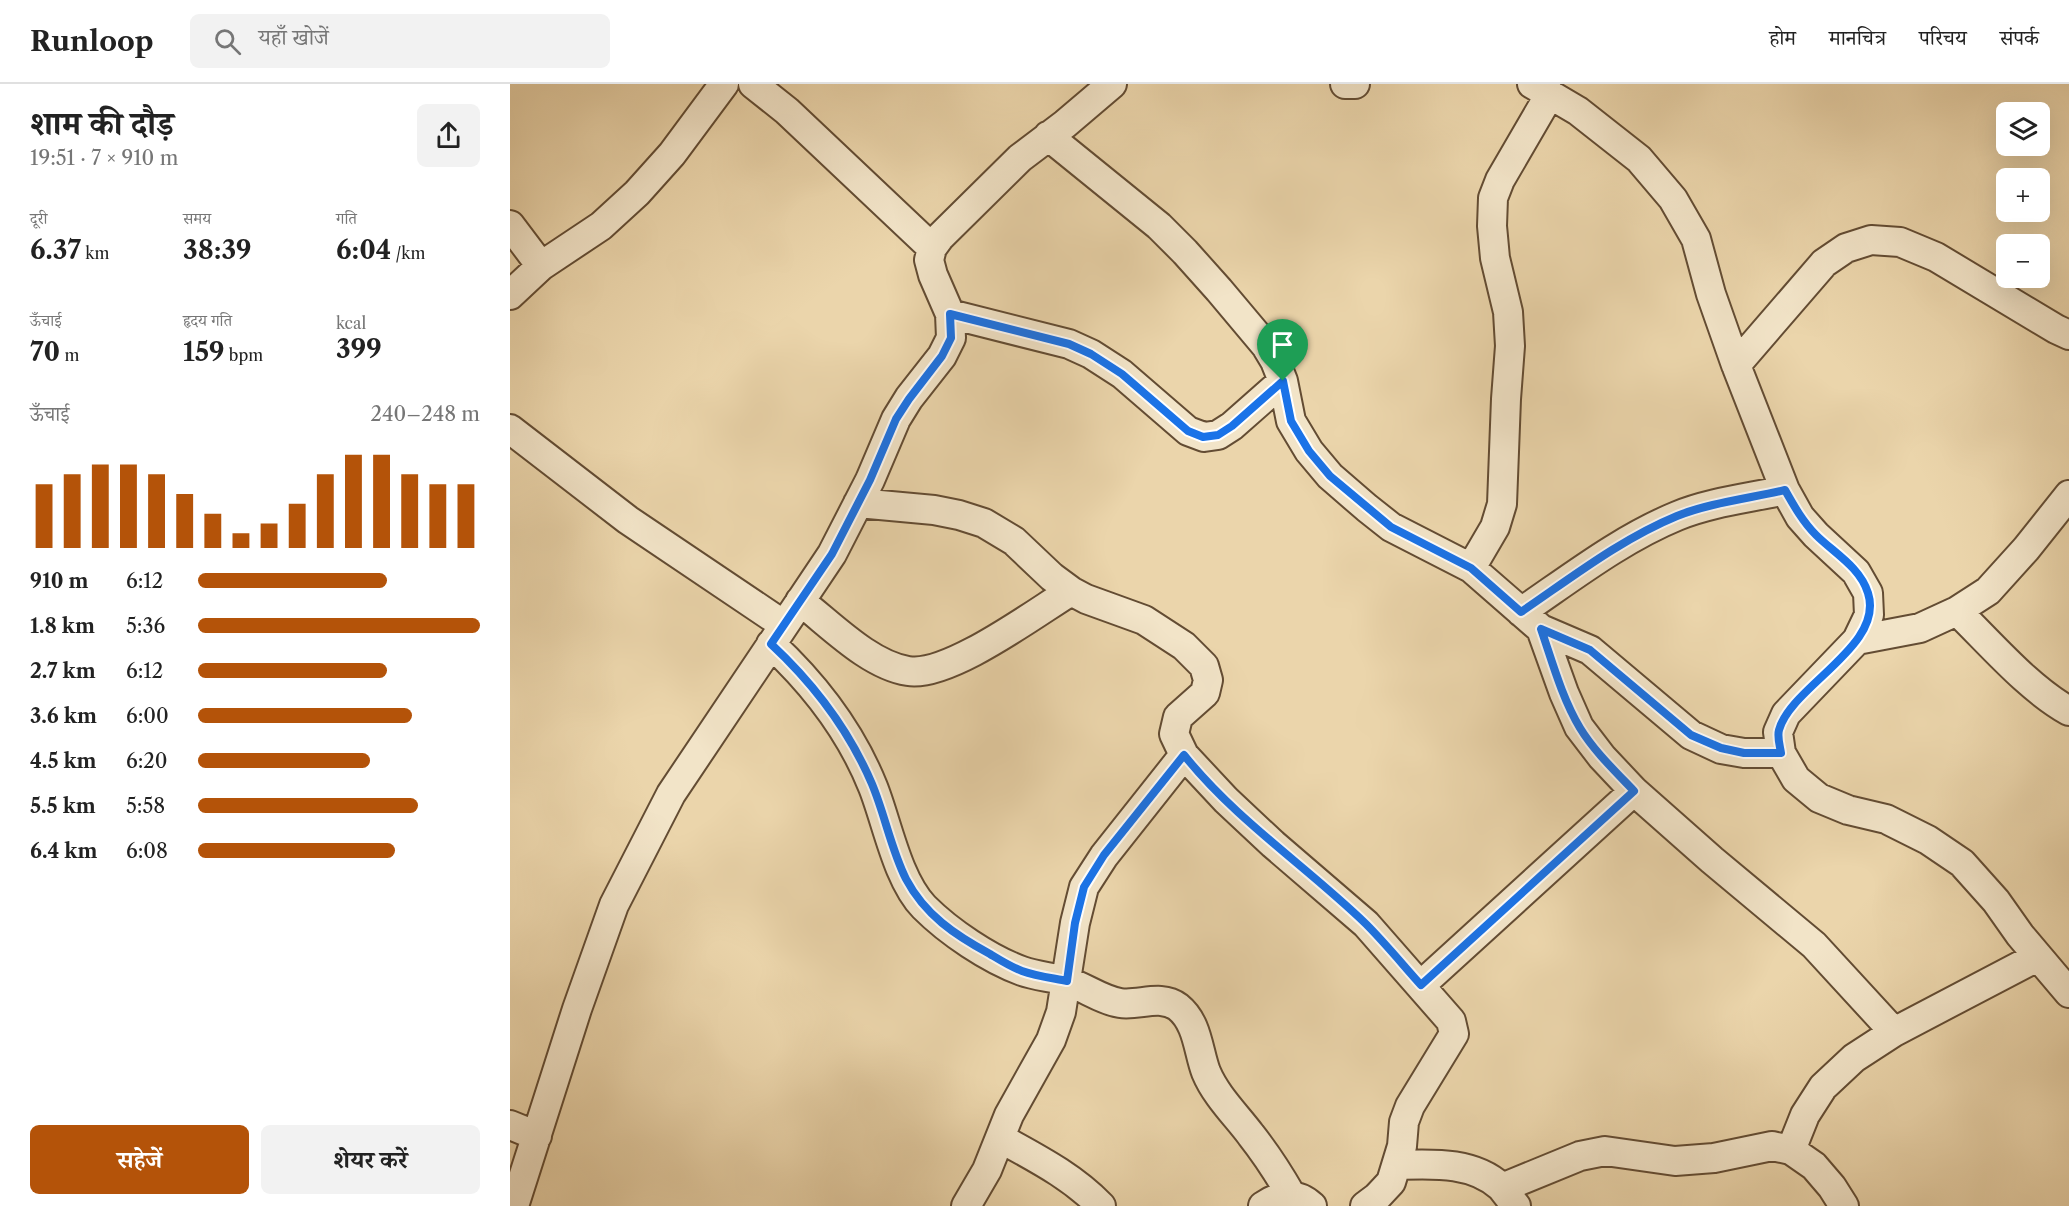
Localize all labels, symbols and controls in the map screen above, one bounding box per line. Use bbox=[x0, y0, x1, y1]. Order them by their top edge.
search box bbox=[190, 14, 610, 68]
text: Runloop bbox=[30, 24, 154, 58]
text: यहाँ खोजें bbox=[259, 24, 329, 51]
icon: search bbox=[211, 25, 244, 58]
text: होम bbox=[1769, 25, 1796, 50]
text: मानचित्र bbox=[1829, 25, 1886, 50]
text: परिचय bbox=[1919, 25, 1967, 50]
text: संपर्क bbox=[2000, 25, 2039, 50]
map controls bbox=[1996, 102, 2050, 288]
button: layers bbox=[1996, 102, 2050, 156]
text: शाम की दौड़ bbox=[30, 103, 174, 144]
button: share bbox=[417, 104, 480, 167]
text: 19:51 · 7 × 910 m bbox=[30, 146, 178, 170]
button: + bbox=[1996, 168, 2050, 222]
text: दूरी bbox=[30, 208, 47, 228]
text: समय bbox=[183, 208, 211, 228]
text: गति bbox=[336, 208, 357, 228]
text: 6.37 bbox=[30, 234, 81, 266]
text: 38:39 bbox=[183, 234, 252, 266]
text: 6:04 bbox=[336, 234, 391, 266]
button: − bbox=[1996, 234, 2050, 288]
text: km bbox=[81, 243, 109, 263]
text: /km bbox=[391, 243, 425, 263]
text: ऊँचाई bbox=[30, 310, 62, 330]
text: हृदय गति bbox=[183, 310, 232, 330]
text: kcal bbox=[336, 313, 366, 333]
pin bbox=[1257, 319, 1308, 381]
icon: arrive bbox=[1266, 328, 1299, 361]
text: 399 bbox=[336, 333, 382, 365]
text: 70 bbox=[30, 336, 60, 368]
text: 159 bbox=[183, 336, 225, 368]
text: m bbox=[60, 345, 79, 365]
text: bpm bbox=[225, 345, 263, 365]
text: ऊँचाई bbox=[30, 402, 69, 426]
text: 240–248 m bbox=[371, 402, 480, 426]
text: 910 m bbox=[30, 569, 88, 593]
text: 6:12 bbox=[126, 569, 163, 593]
text: 1.8 km bbox=[30, 614, 95, 638]
text: 5:36 bbox=[126, 614, 165, 638]
text: 2.7 km bbox=[30, 659, 96, 683]
text: 6:12 bbox=[126, 659, 163, 683]
text: 3.6 km bbox=[30, 704, 97, 728]
text: 6:00 bbox=[126, 704, 169, 728]
text: 4.5 km bbox=[30, 749, 97, 773]
text: 6:20 bbox=[126, 749, 168, 773]
text: 5.5 km bbox=[30, 794, 96, 818]
text: 5:58 bbox=[126, 794, 165, 818]
text: 6.4 km bbox=[30, 839, 97, 863]
text: 6:08 bbox=[126, 839, 168, 863]
button: सहेजें bbox=[30, 1125, 249, 1194]
button: शेयर करें bbox=[261, 1125, 480, 1194]

